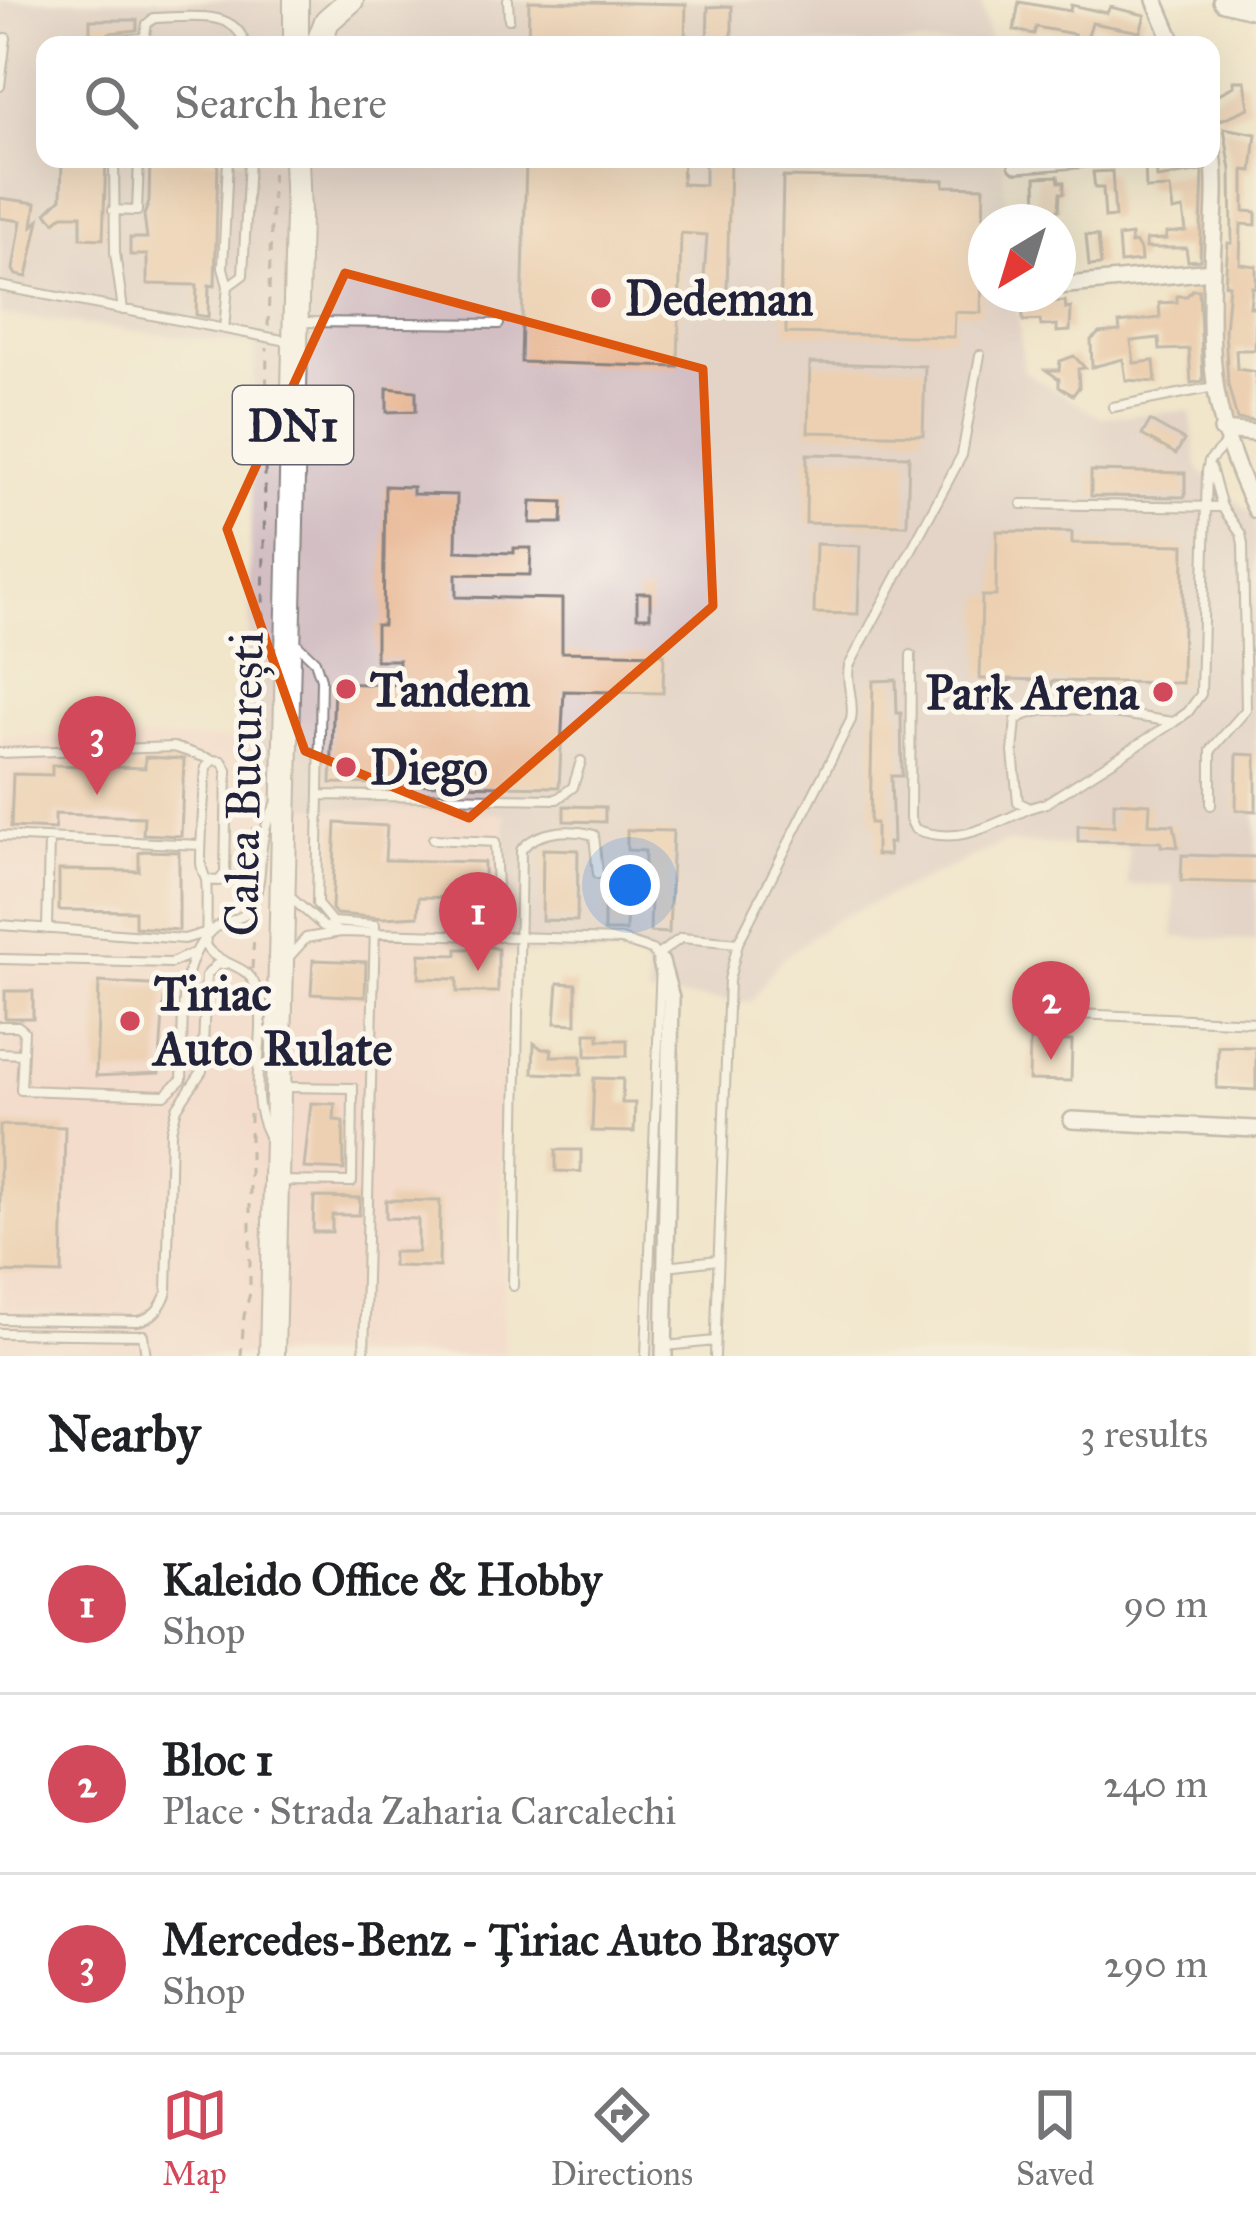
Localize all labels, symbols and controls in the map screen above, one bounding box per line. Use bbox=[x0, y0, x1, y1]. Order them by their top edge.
search box bbox=[36, 36, 1220, 168]
icon: search bbox=[78, 69, 144, 135]
text: Search here bbox=[174, 75, 387, 130]
north arrow bbox=[968, 204, 1076, 312]
place label: Dedeman bbox=[625, 269, 814, 328]
marker: Dedeman bbox=[588, 285, 614, 311]
road number: DN1 bbox=[233, 386, 353, 464]
street label: Calea București bbox=[211, 631, 276, 937]
place label: Tandem bbox=[370, 660, 531, 719]
place label: Park Arena bbox=[926, 663, 1140, 722]
marker: Tandem bbox=[333, 676, 359, 702]
marker: Park Arena bbox=[1150, 679, 1176, 705]
pin: 3 bbox=[58, 696, 136, 795]
place label: Diego bbox=[370, 738, 488, 797]
marker: Diego bbox=[333, 754, 359, 780]
your location bbox=[600, 855, 660, 915]
pin: 1 bbox=[439, 872, 517, 971]
pin: 2 bbox=[1012, 961, 1090, 1060]
place label: Tiriac Auto Rulate bbox=[151, 964, 392, 1078]
marker: Tiriac Auto Rulate bbox=[117, 1008, 143, 1034]
text: Nearby bbox=[48, 1403, 200, 1465]
text: 3 results bbox=[1080, 1410, 1208, 1458]
text: Kaleido Office & Hobby bbox=[162, 1552, 602, 1607]
text: 1 bbox=[79, 1580, 95, 1628]
text: 90 m bbox=[1123, 1580, 1208, 1628]
text: Shop bbox=[162, 1607, 245, 1655]
text: Bloc 1 bbox=[162, 1732, 273, 1787]
text: 2 bbox=[77, 1760, 97, 1808]
text: 240 m bbox=[1103, 1760, 1208, 1808]
text: Place · Strada Zaharia Carcalechi bbox=[162, 1787, 676, 1835]
text: Mercedes-Benz - Țiriac Auto Brașov bbox=[162, 1912, 838, 1967]
text: 3 bbox=[79, 1940, 95, 1988]
text: 290 m bbox=[1104, 1940, 1208, 1988]
text: Shop bbox=[162, 1967, 245, 2015]
tab: Map bbox=[162, 2082, 228, 2194]
tab: Directions bbox=[551, 2082, 693, 2194]
tab: Saved bbox=[1016, 2082, 1094, 2194]

